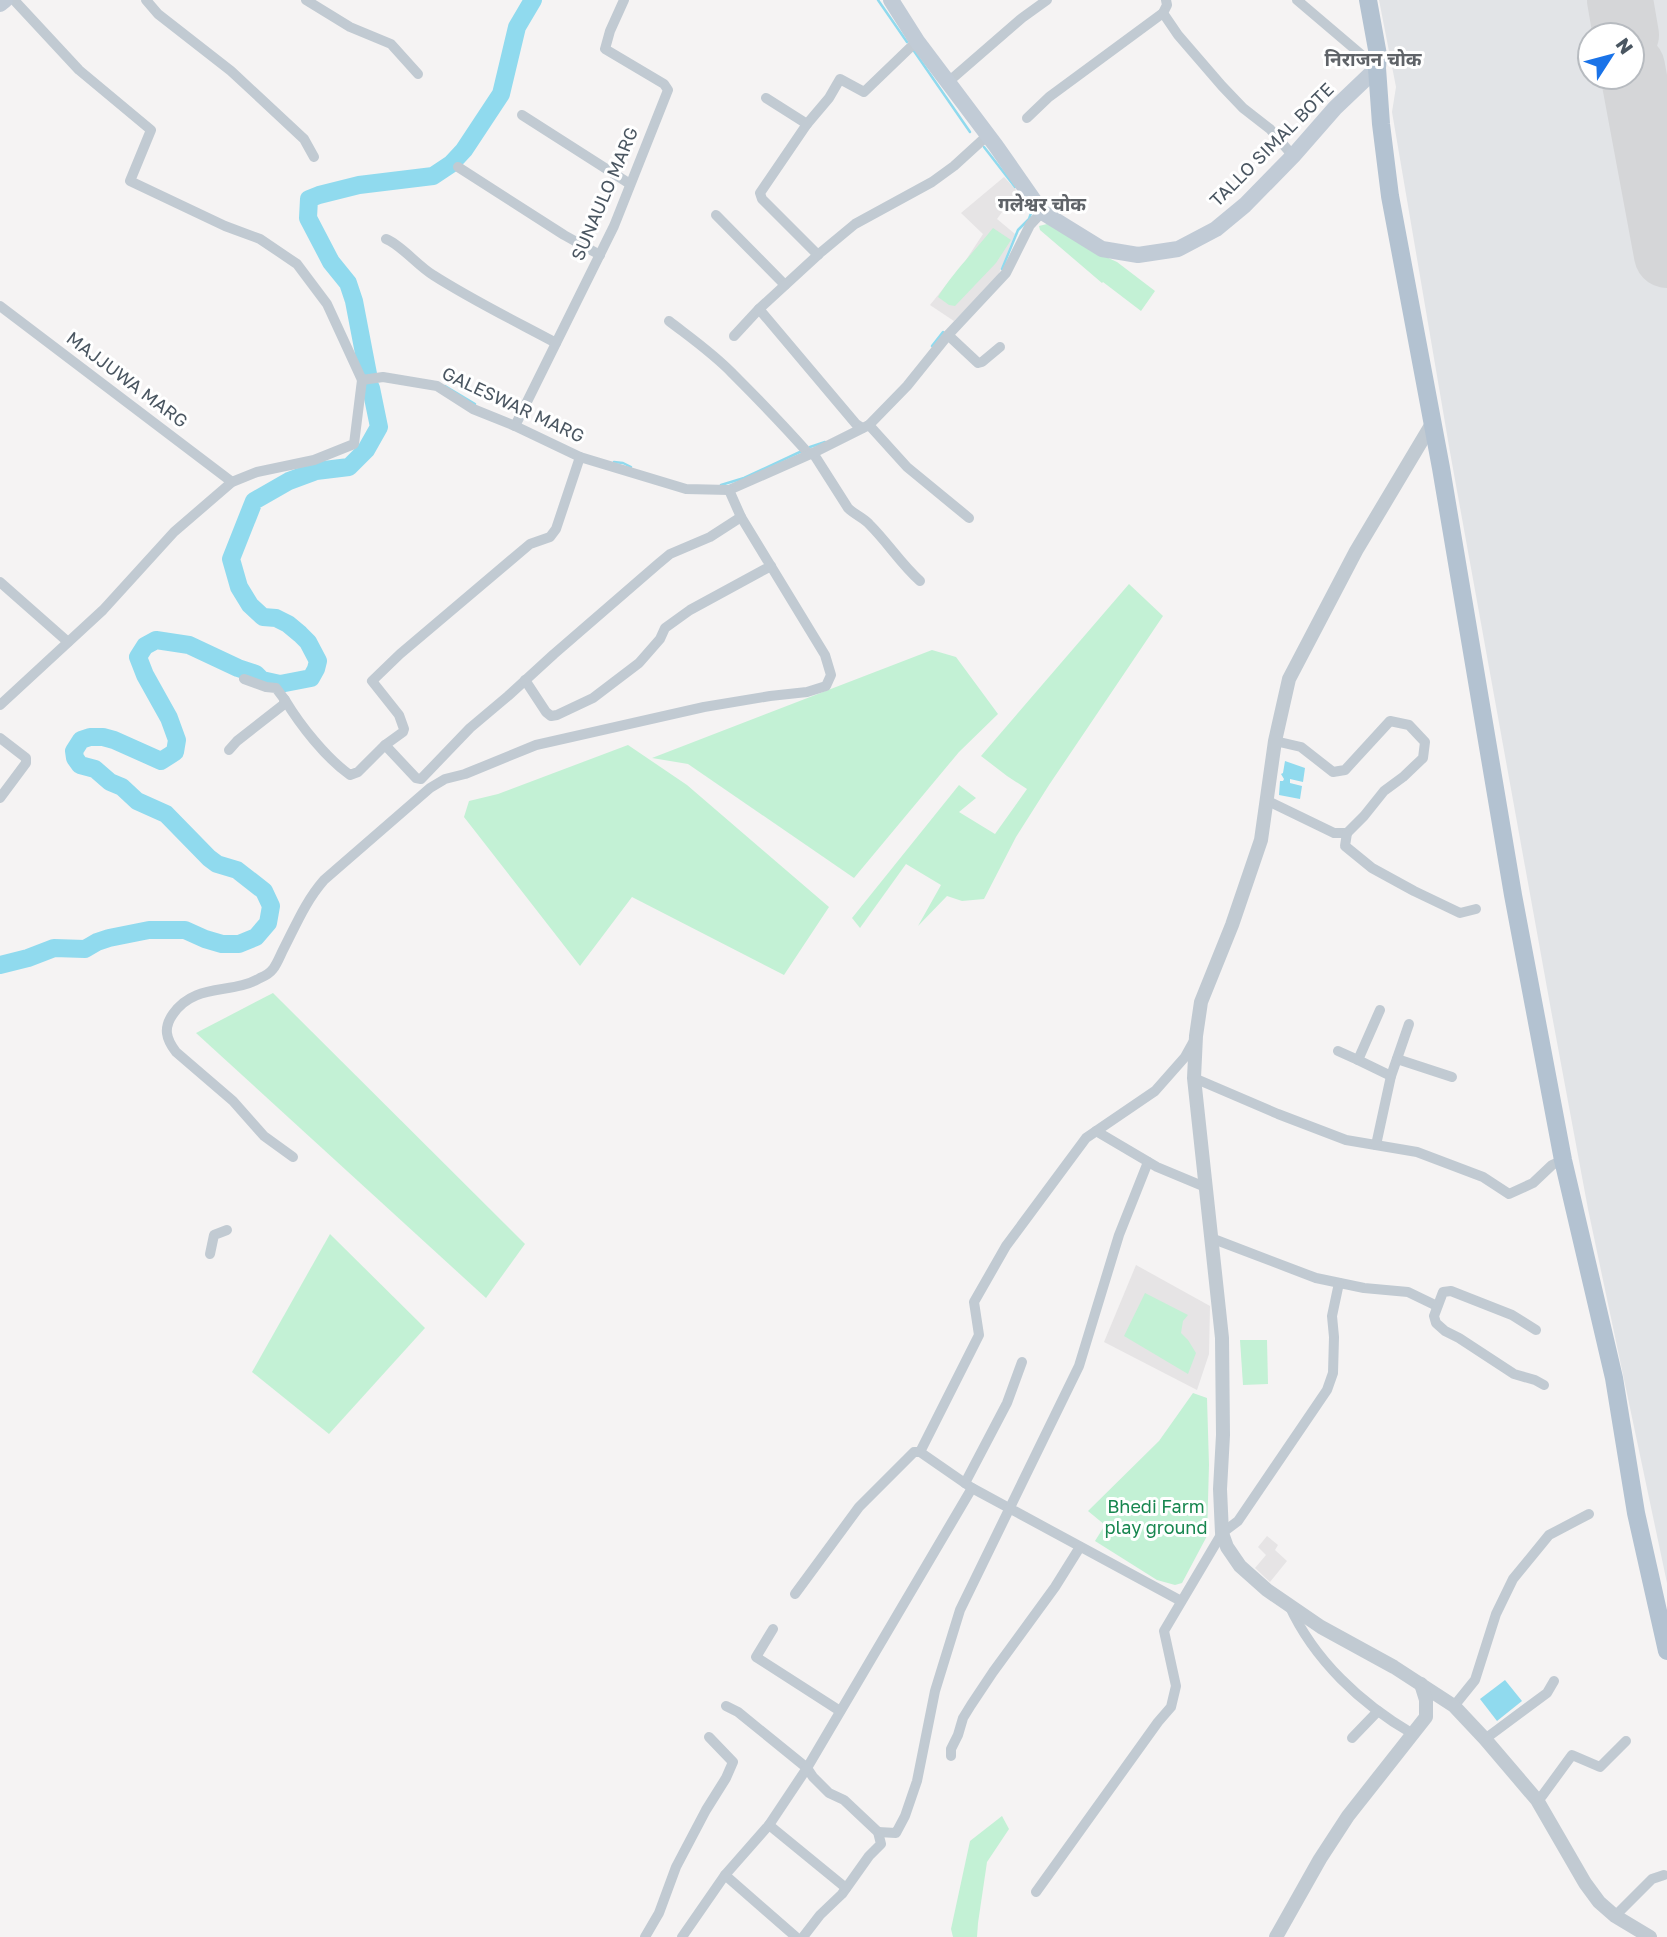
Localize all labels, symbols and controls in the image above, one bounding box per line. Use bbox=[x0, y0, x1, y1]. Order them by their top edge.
north arrow bbox=[1576, 21, 1646, 91]
text: N bbox=[1612, 33, 1639, 58]
district label: निराजन चोक bbox=[1324, 47, 1423, 70]
street label: TALLO SIMAL BOTE bbox=[1205, 78, 1338, 211]
street label: SUNAULO MARG bbox=[566, 124, 642, 264]
district label: गलेश्वर चोक bbox=[998, 192, 1087, 215]
street label: MAJJUWA MARG bbox=[63, 326, 193, 432]
street label: GALESWAR MARG bbox=[439, 361, 588, 447]
park label: Bhedi Farm play ground bbox=[1105, 1495, 1207, 1538]

